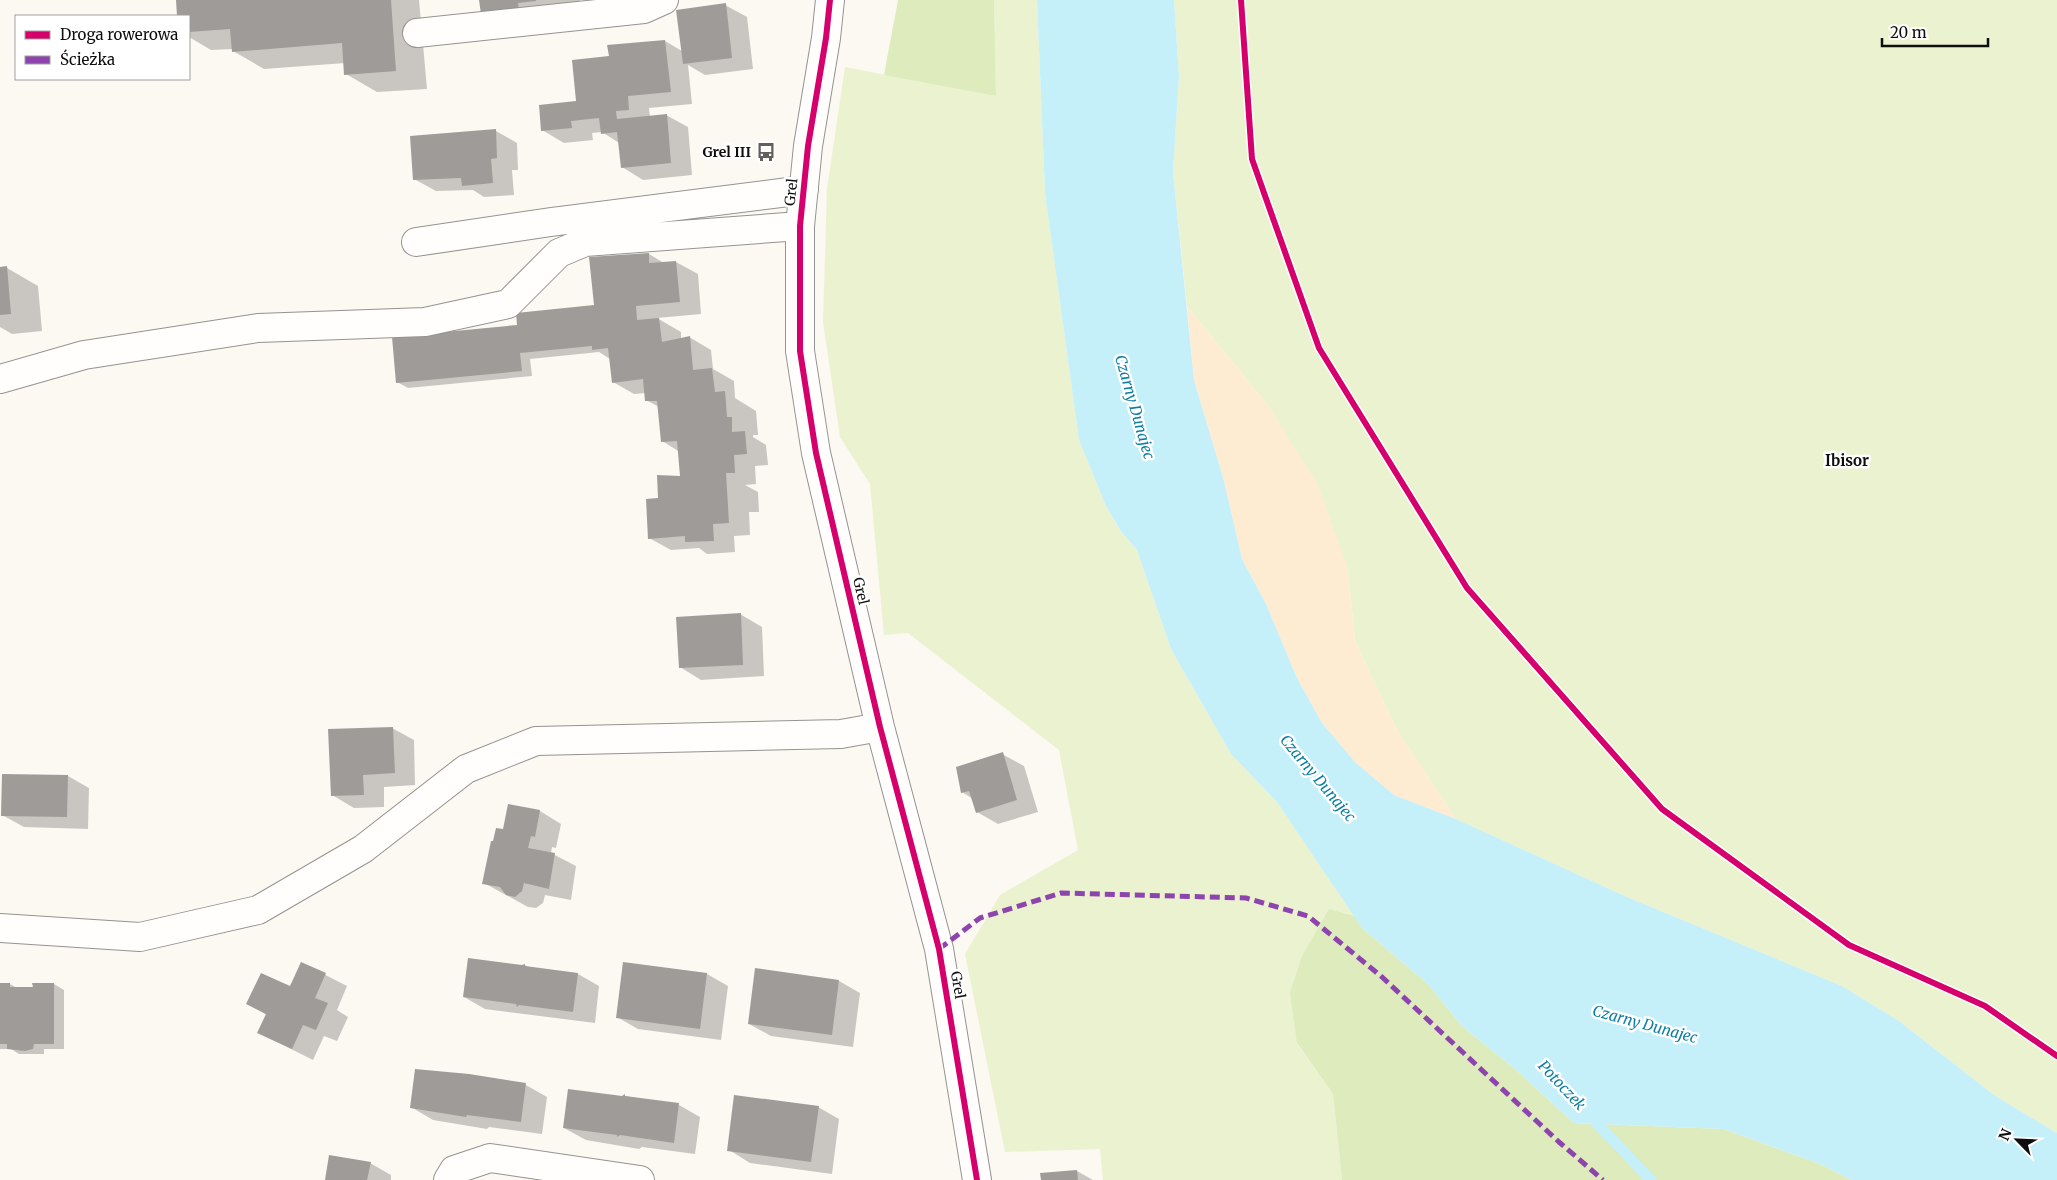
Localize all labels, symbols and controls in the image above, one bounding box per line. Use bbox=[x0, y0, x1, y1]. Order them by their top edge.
legend bbox=[15, 15, 190, 80]
scale bar bbox=[1882, 15, 1988, 47]
text: 20 m bbox=[1890, 23, 1927, 42]
text: Droga rowerowa bbox=[60, 25, 178, 44]
text: Ścieżka bbox=[60, 49, 115, 69]
bus stop icon: Grel III bbox=[755, 141, 777, 163]
place label: Grel III bbox=[703, 143, 751, 161]
street label: Grel bbox=[781, 177, 801, 207]
water label: Czarny Dunajec bbox=[1111, 353, 1159, 462]
district label: Ibisor bbox=[1825, 451, 1869, 470]
street label: Grel bbox=[849, 576, 873, 607]
water label: Czarny Dunajec bbox=[1276, 731, 1360, 825]
street label: Grel bbox=[947, 970, 969, 1001]
water label: Czarny Dunajec bbox=[1590, 1001, 1700, 1047]
water label: Potoczek bbox=[1534, 1056, 1590, 1114]
north arrow bbox=[1992, 1115, 2042, 1165]
text: N bbox=[1995, 1126, 2016, 1143]

